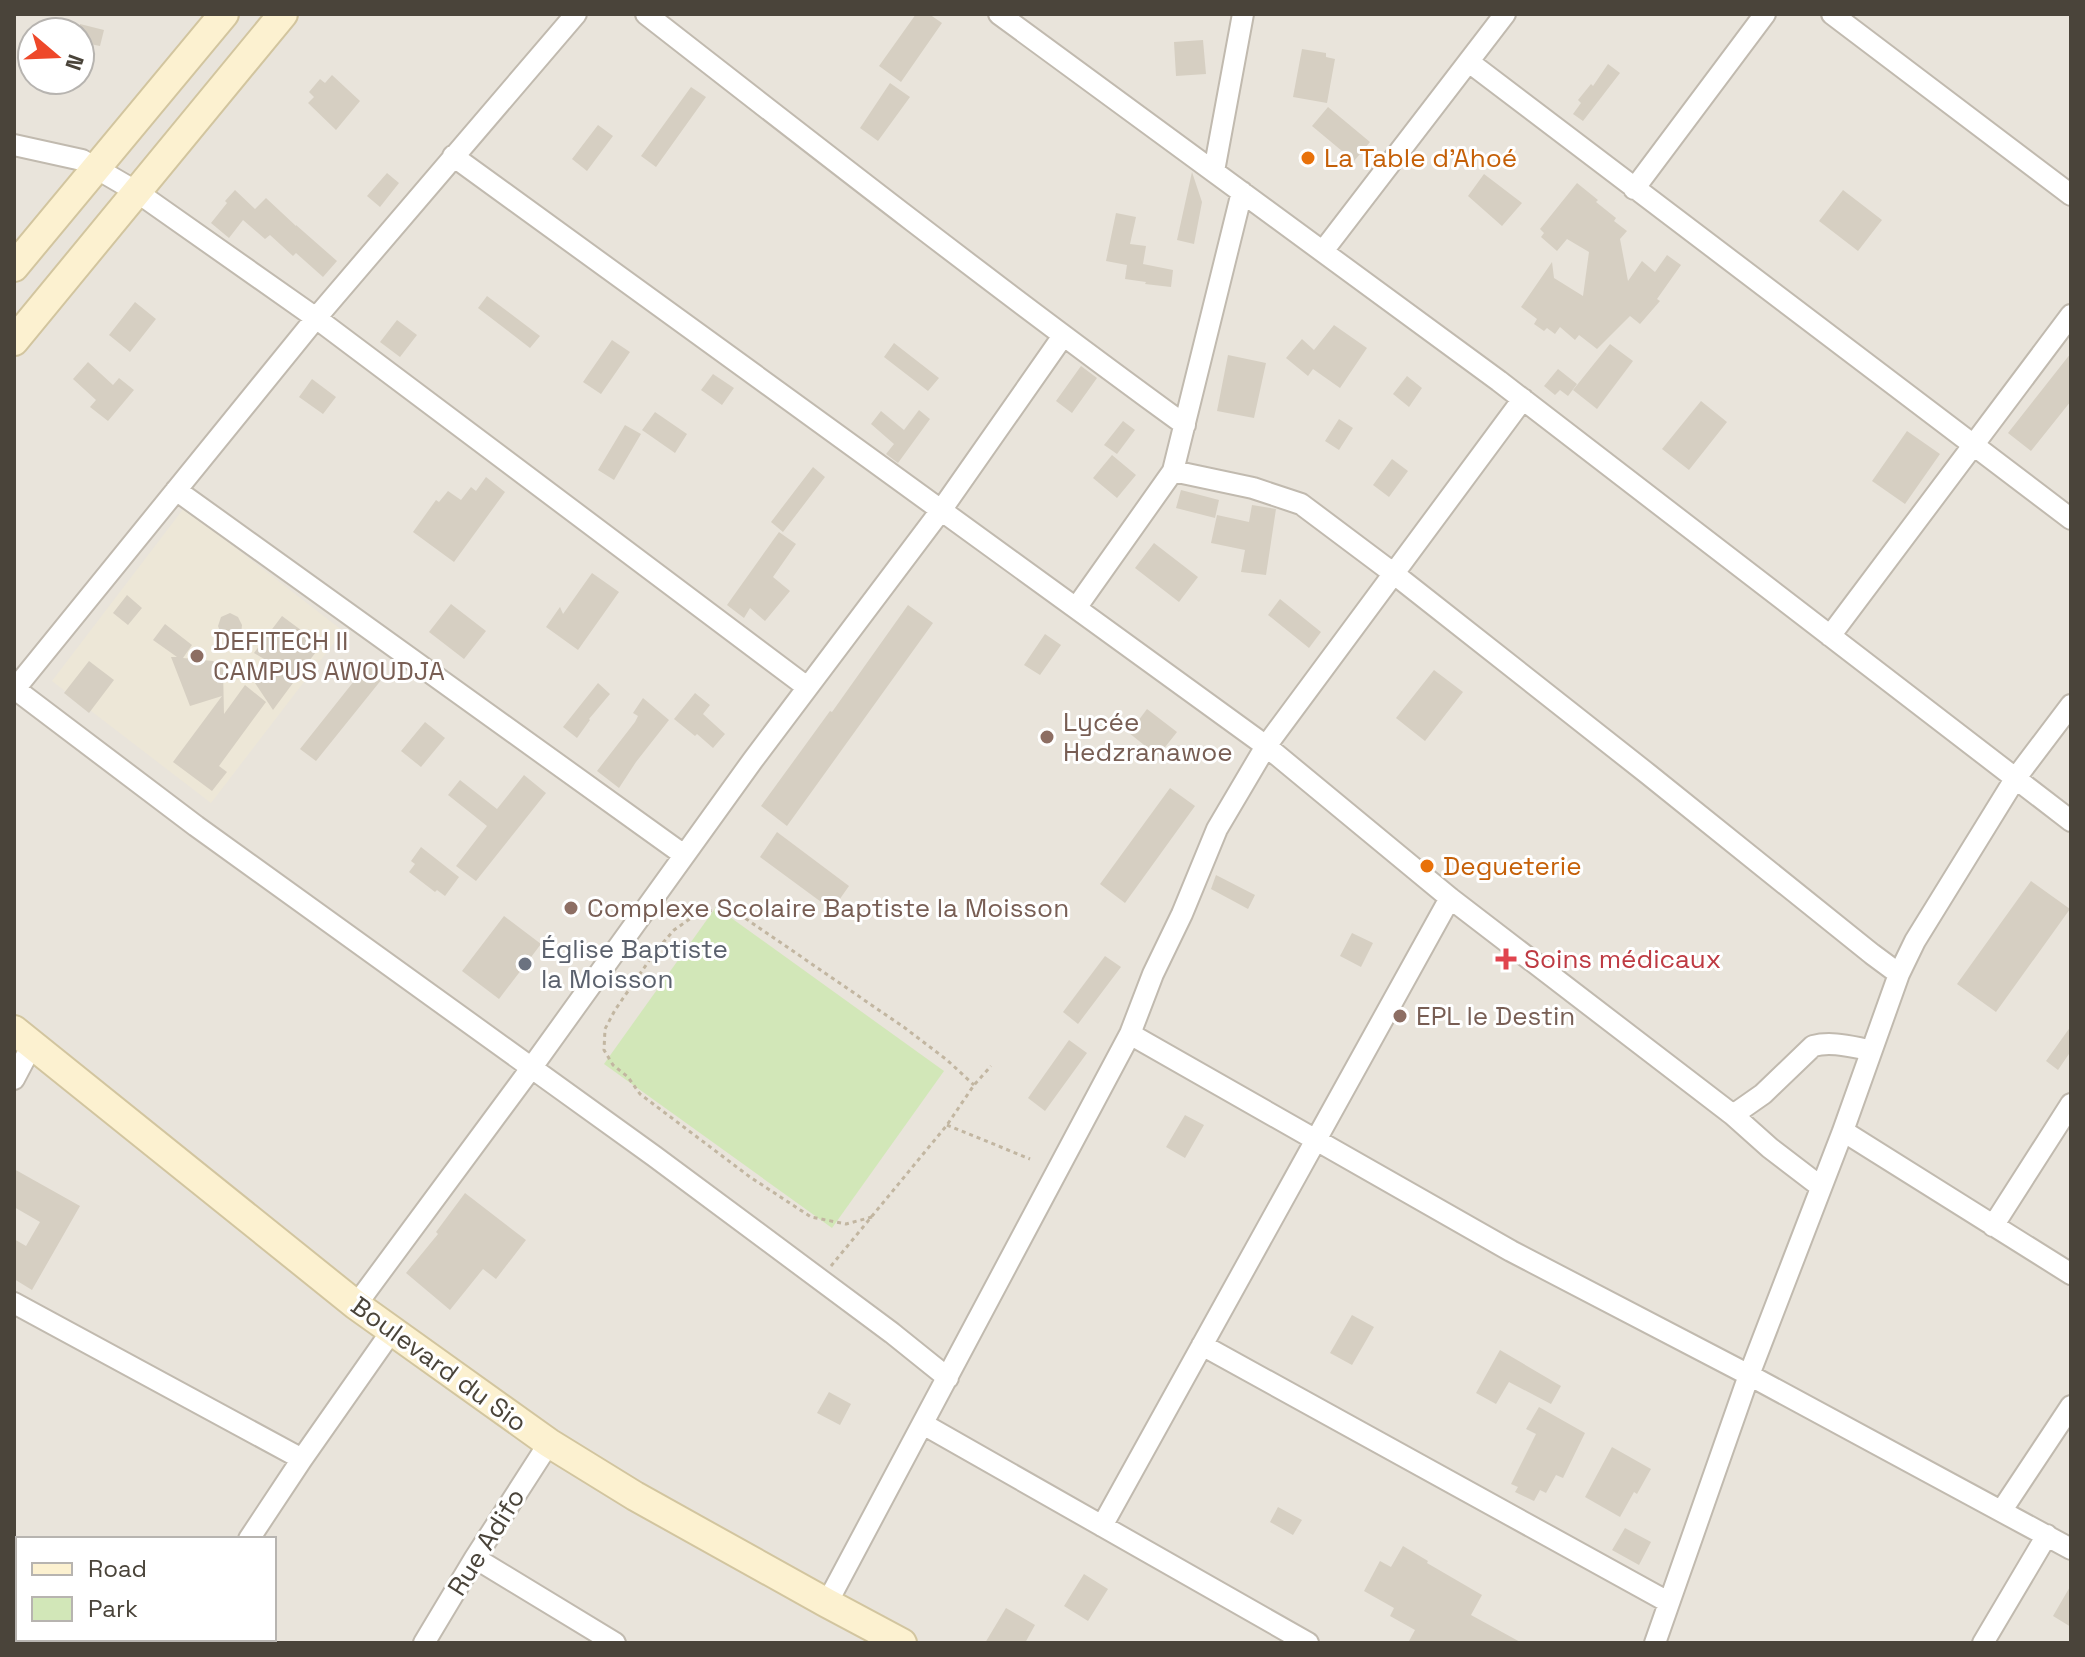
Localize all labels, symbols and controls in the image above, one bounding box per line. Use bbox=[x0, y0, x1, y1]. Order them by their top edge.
north arrow bbox=[16, 16, 96, 96]
text: N bbox=[59, 51, 91, 74]
place label: La Table d’Ahoé bbox=[1324, 141, 1517, 175]
marker: La Table d’Ahoé bbox=[1299, 149, 1317, 167]
place label: DEFITECH II CAMPUS AWOUDJA bbox=[213, 624, 445, 688]
marker: DEFITECH II CAMPUS AWOUDJA bbox=[188, 647, 206, 665]
place label: Lycée Hedzranawoe bbox=[1063, 705, 1233, 769]
marker: Lycée Hedzranawoe bbox=[1038, 728, 1056, 746]
place label: Degueterie bbox=[1443, 849, 1582, 883]
marker: Degueterie bbox=[1418, 857, 1436, 875]
place label: Complexe Scolaire Baptiste la Moisson bbox=[587, 891, 1069, 925]
marker: Complexe Scolaire Baptiste la Moisson bbox=[562, 899, 580, 917]
place label: Église Baptiste la Moisson bbox=[541, 932, 728, 996]
place label: Soins médicaux bbox=[1524, 942, 1721, 976]
marker: Soins médicaux bbox=[1495, 948, 1517, 970]
marker: Église Baptiste la Moisson bbox=[516, 955, 534, 973]
place label: EPL le Destin bbox=[1416, 999, 1575, 1033]
marker: EPL le Destin bbox=[1391, 1007, 1409, 1025]
street label: Boulevard du Sio bbox=[344, 1289, 534, 1439]
street label: Rue Adifo bbox=[440, 1482, 532, 1602]
legend bbox=[16, 1537, 276, 1641]
text: Road bbox=[88, 1553, 147, 1584]
text: Park bbox=[88, 1593, 138, 1624]

